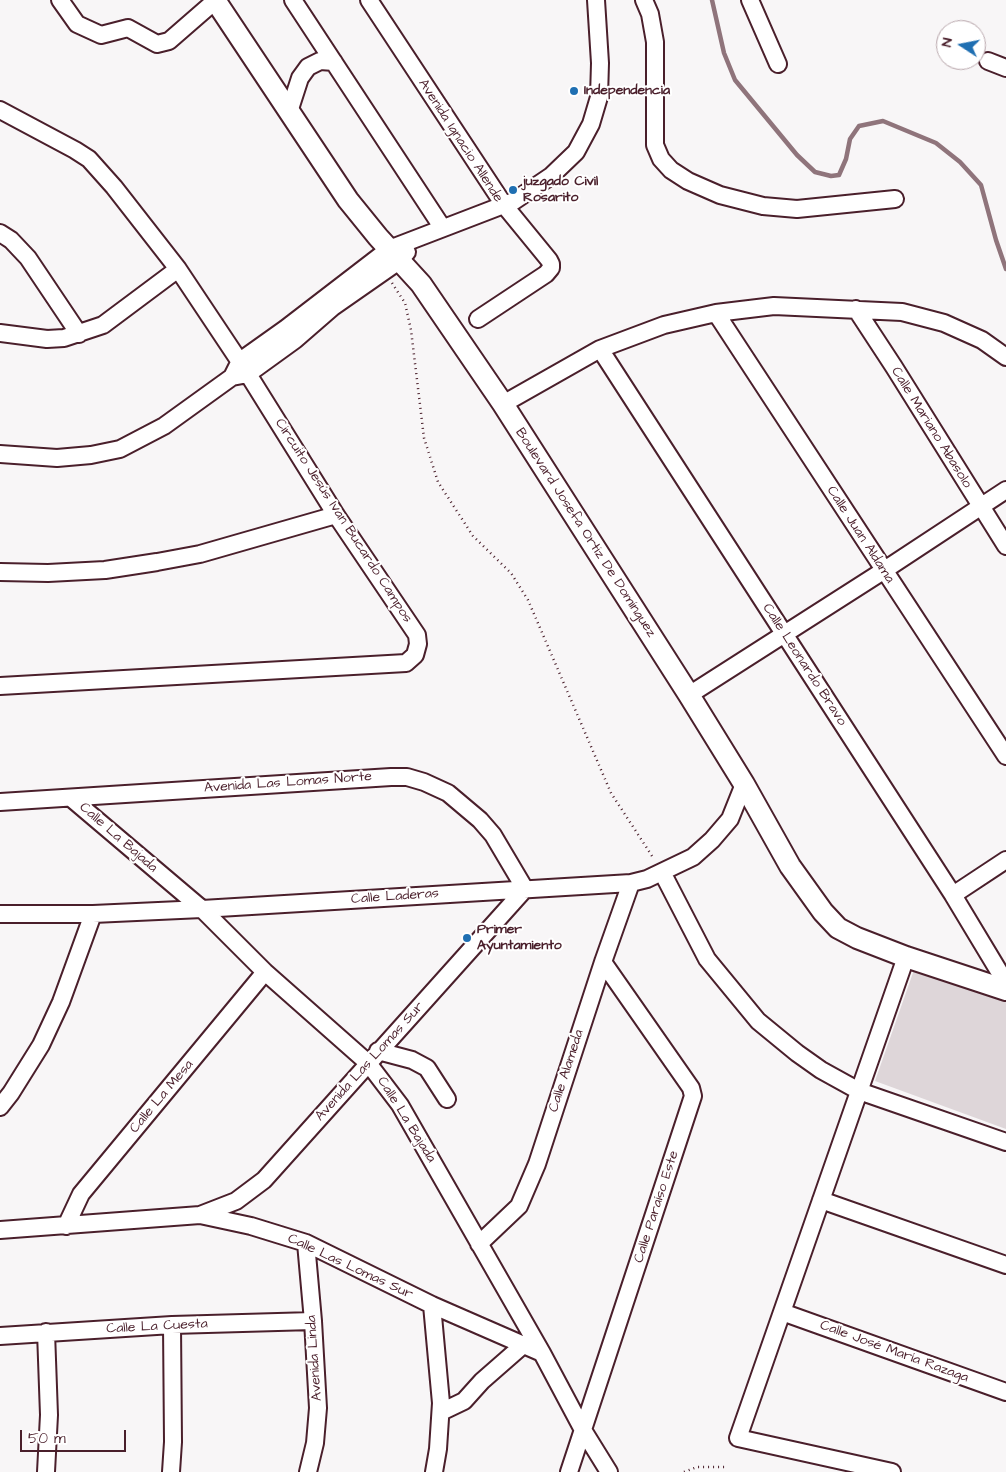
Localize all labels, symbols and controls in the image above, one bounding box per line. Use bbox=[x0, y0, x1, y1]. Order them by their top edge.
north arrow bbox=[936, 20, 986, 70]
text: N bbox=[937, 36, 958, 49]
street label: Avenida Ignacio Allende bbox=[414, 76, 506, 206]
place label: Independencia bbox=[584, 83, 670, 99]
marker: Independencia bbox=[568, 85, 580, 97]
place label: juzgado Civil Rosarito bbox=[523, 174, 598, 206]
marker: juzgado Civil Rosarito bbox=[507, 184, 519, 196]
street label: Calle Mariano Abasolo bbox=[887, 364, 975, 492]
street label: Circuito Jesús Ivan Bucardo Campos bbox=[271, 416, 415, 626]
street label: Boulevard Josefa Ortiz De Domínguez bbox=[511, 425, 659, 641]
street label: Calle Juan Aldama bbox=[822, 483, 898, 587]
street label: Calle Leonardo Bravo bbox=[758, 601, 850, 729]
street label: Avenida Las Lomas Norte bbox=[204, 769, 372, 797]
street label: Calle La Bajada bbox=[75, 800, 161, 876]
street label: Calle Laderas bbox=[350, 886, 440, 908]
place label: Primer Ayuntamiento bbox=[477, 922, 562, 954]
marker: Primer Ayuntamiento bbox=[461, 932, 473, 944]
street label: Avenida Las Lomas Sur bbox=[312, 999, 428, 1125]
street label: Calle Alameda bbox=[546, 1028, 588, 1114]
street label: Calle La Mesa bbox=[127, 1057, 197, 1137]
street label: Calle La Bajada bbox=[373, 1074, 439, 1166]
street label: Calle Paraíso Este bbox=[631, 1149, 683, 1265]
street label: Calle Las Lomas Sur bbox=[285, 1231, 415, 1303]
street label: Avenida Linda bbox=[304, 1315, 326, 1401]
street label: Calle La Cuesta bbox=[106, 1316, 208, 1338]
street label: Calle José María Razaga bbox=[817, 1317, 971, 1387]
scale bar bbox=[22, 1420, 129, 1452]
text: 50 m bbox=[28, 1428, 66, 1449]

